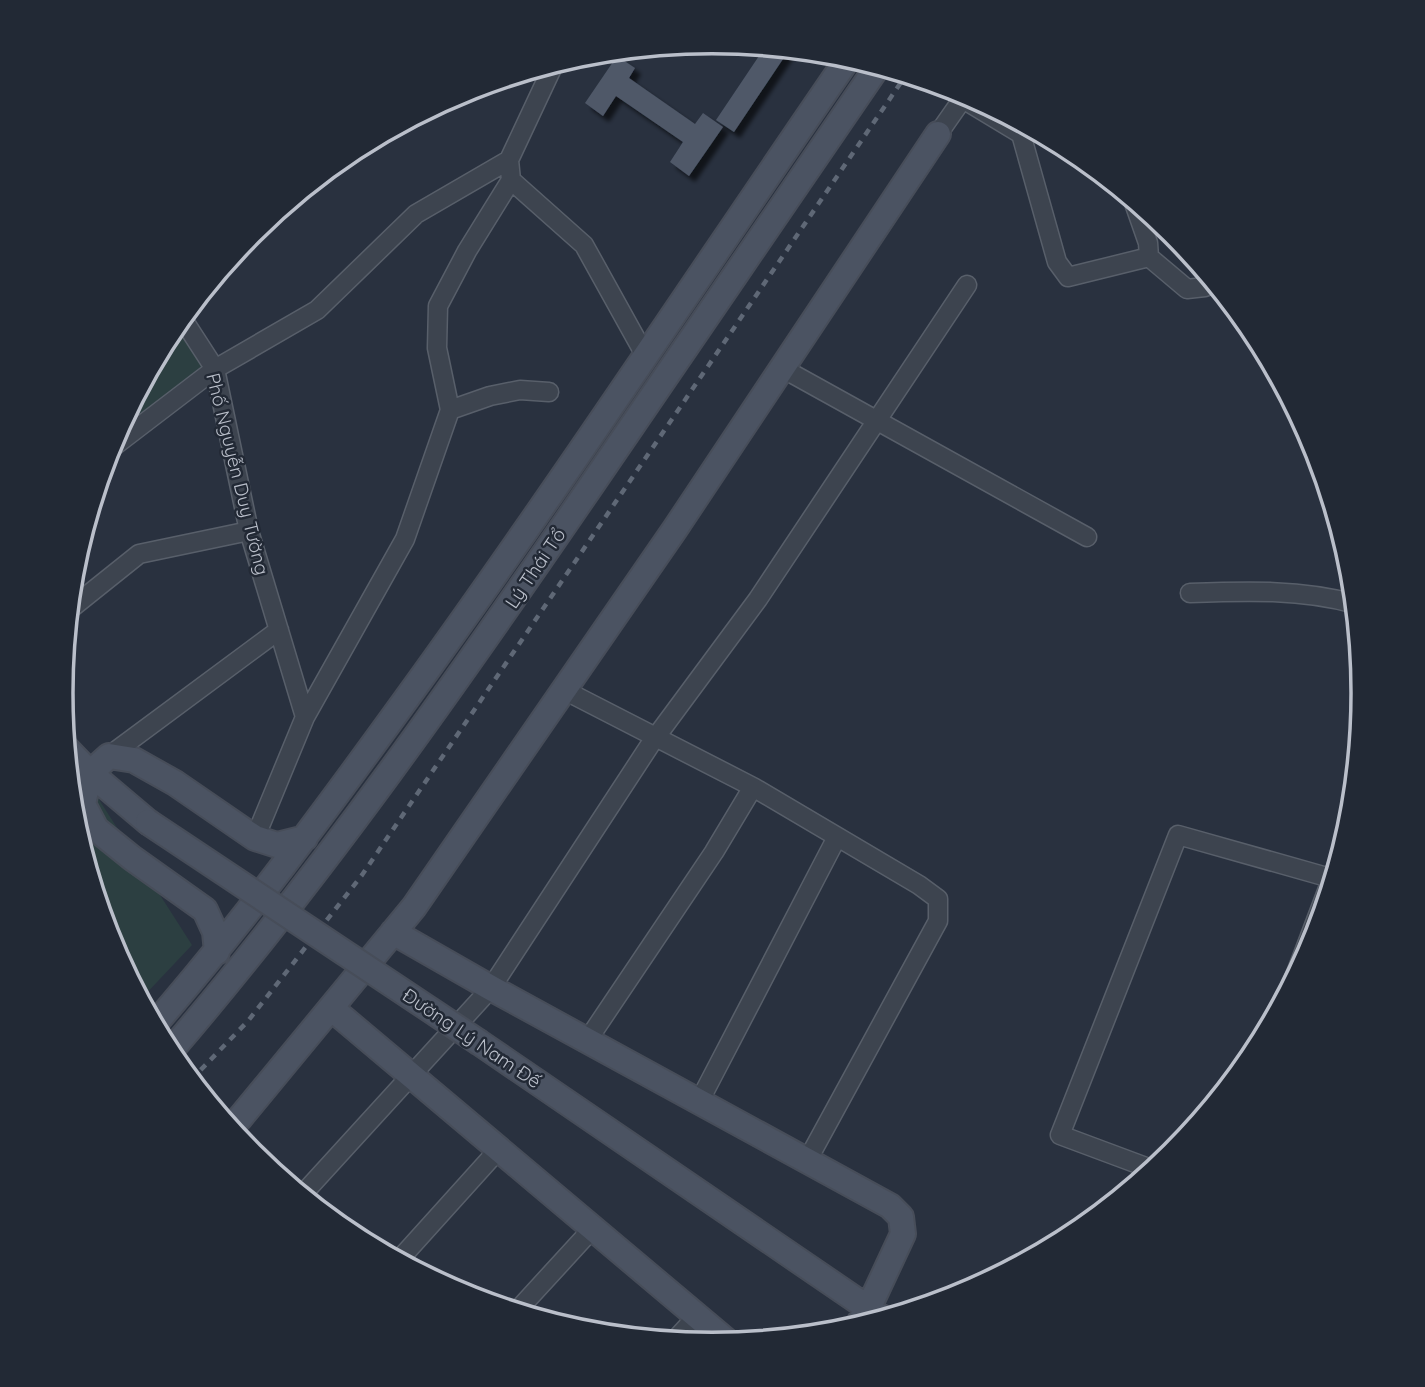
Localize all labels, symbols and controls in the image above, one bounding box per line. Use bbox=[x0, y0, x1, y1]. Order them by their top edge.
street label: Phố Nguyễn Duy Tường bbox=[201, 370, 275, 578]
street label: Lý Thái Tổ bbox=[499, 523, 571, 613]
street label: Đường Lý Nam Đế bbox=[398, 983, 546, 1093]

